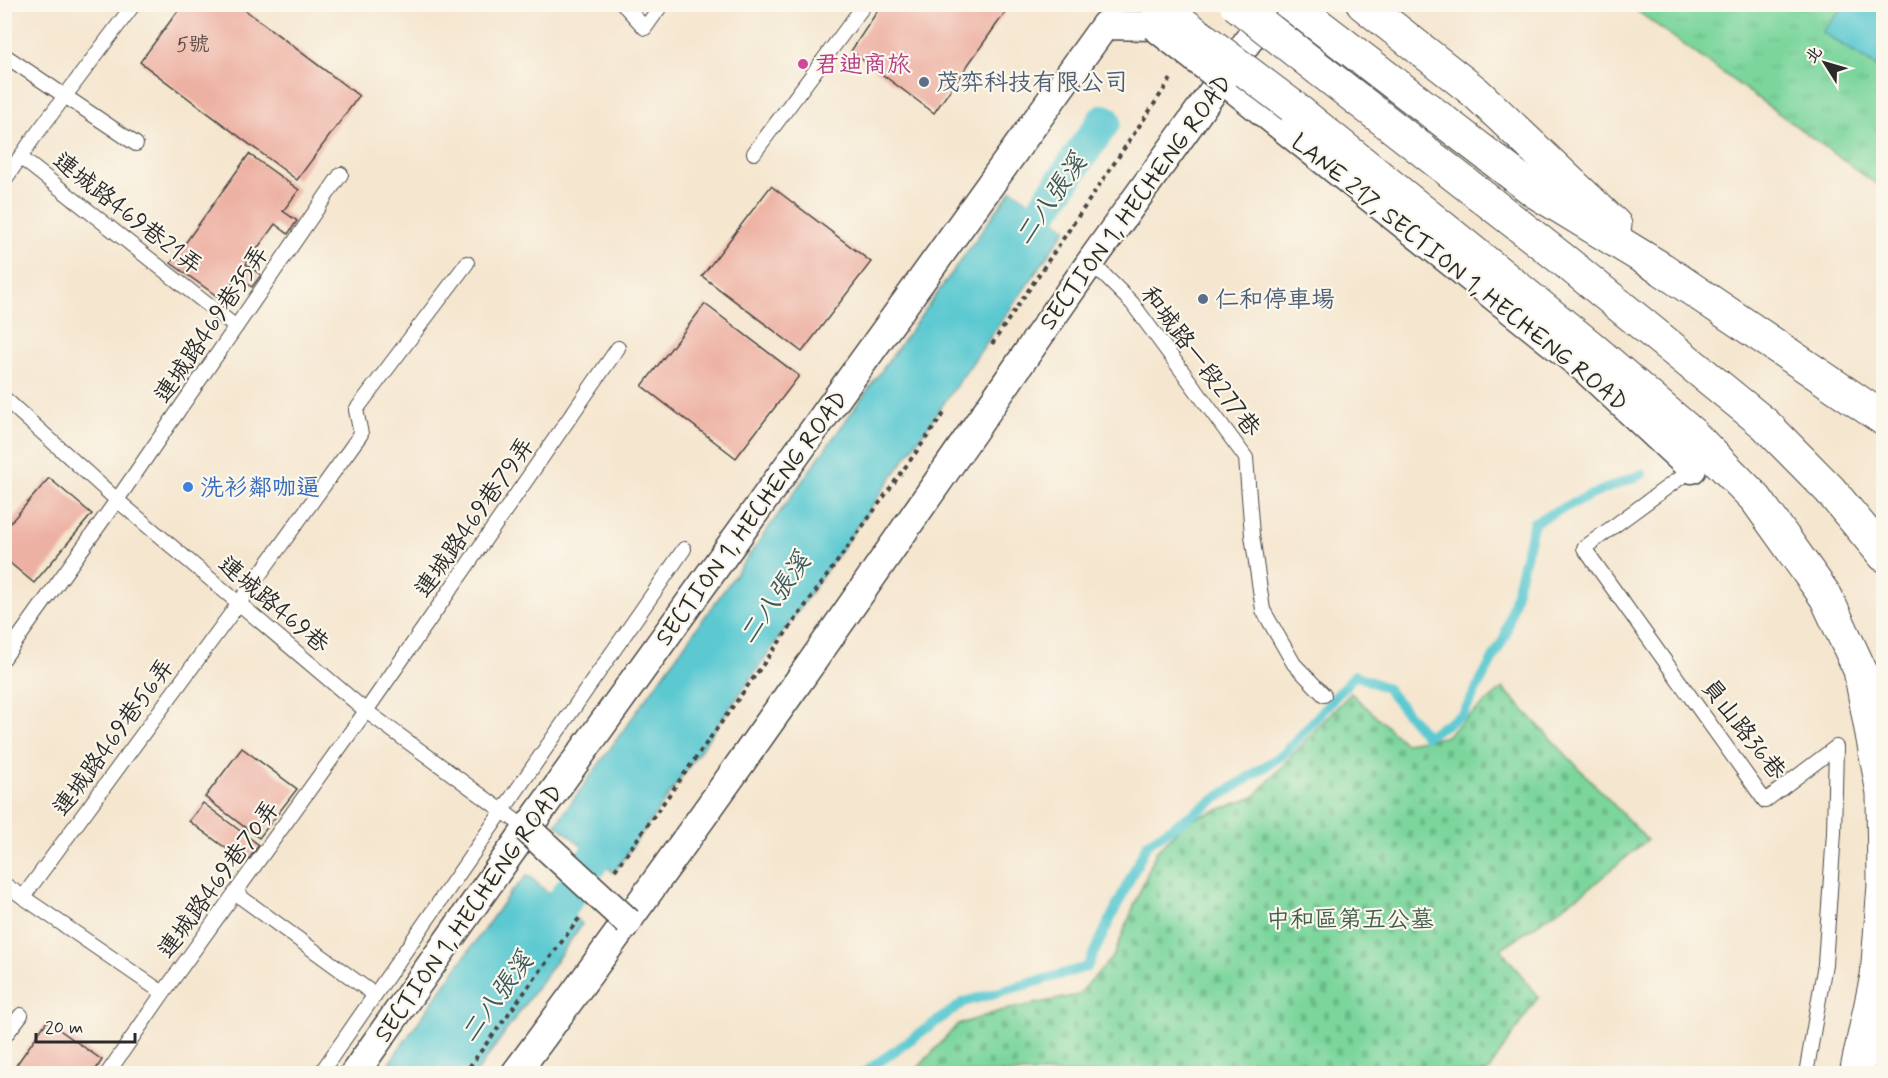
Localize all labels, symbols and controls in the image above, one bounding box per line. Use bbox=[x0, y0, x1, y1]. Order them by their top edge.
house number: 5號 bbox=[176, 31, 210, 59]
north arrow bbox=[1795, 33, 1855, 93]
text: 北 bbox=[1801, 42, 1827, 68]
place label: 君迪商旅 bbox=[815, 50, 911, 81]
marker: 君迪商旅 bbox=[796, 57, 810, 71]
place label: 茂弈科技有限公司 bbox=[936, 68, 1128, 99]
street label: SECTION 1, HECHENG ROAD bbox=[1033, 69, 1239, 337]
marker: 茂弈科技有限公司 bbox=[917, 75, 931, 89]
street label: LANE 217, SECTION 1, HECHENG ROAD bbox=[1284, 128, 1634, 419]
street label: 連城路469巷21弄 bbox=[46, 146, 208, 282]
water label: 二八張溪 bbox=[1008, 146, 1097, 253]
street label: 連城路469巷35弄 bbox=[148, 240, 276, 410]
street label: 和城路一段277巷 bbox=[1133, 280, 1267, 444]
place label: 仁和停車場 bbox=[1215, 285, 1335, 316]
marker: 仁和停車場 bbox=[1196, 292, 1210, 306]
street label: SECTION 1, HECHENG ROAD bbox=[649, 385, 855, 653]
street label: 連城路469巷79弄 bbox=[408, 432, 542, 604]
place label: 洗衫鄰咖逼 bbox=[200, 473, 320, 504]
marker: 洗衫鄰咖逼 bbox=[181, 480, 195, 494]
water label: 二八張溪 bbox=[732, 545, 821, 652]
street label: 連城路469巷 bbox=[211, 550, 335, 661]
street label: 連城路469巷56弄 bbox=[47, 653, 182, 823]
street label: 員山路36巷 bbox=[1694, 673, 1792, 787]
street label: SECTION 1, HECHENG ROAD bbox=[368, 779, 570, 1049]
street label: 連城路469巷70弄 bbox=[151, 795, 287, 965]
park label: 中和區第五公墓 bbox=[1266, 905, 1434, 936]
water label: 二八張溪 bbox=[453, 945, 543, 1050]
scale bar bbox=[36, 1006, 135, 1044]
text: 20 m bbox=[45, 1016, 83, 1040]

